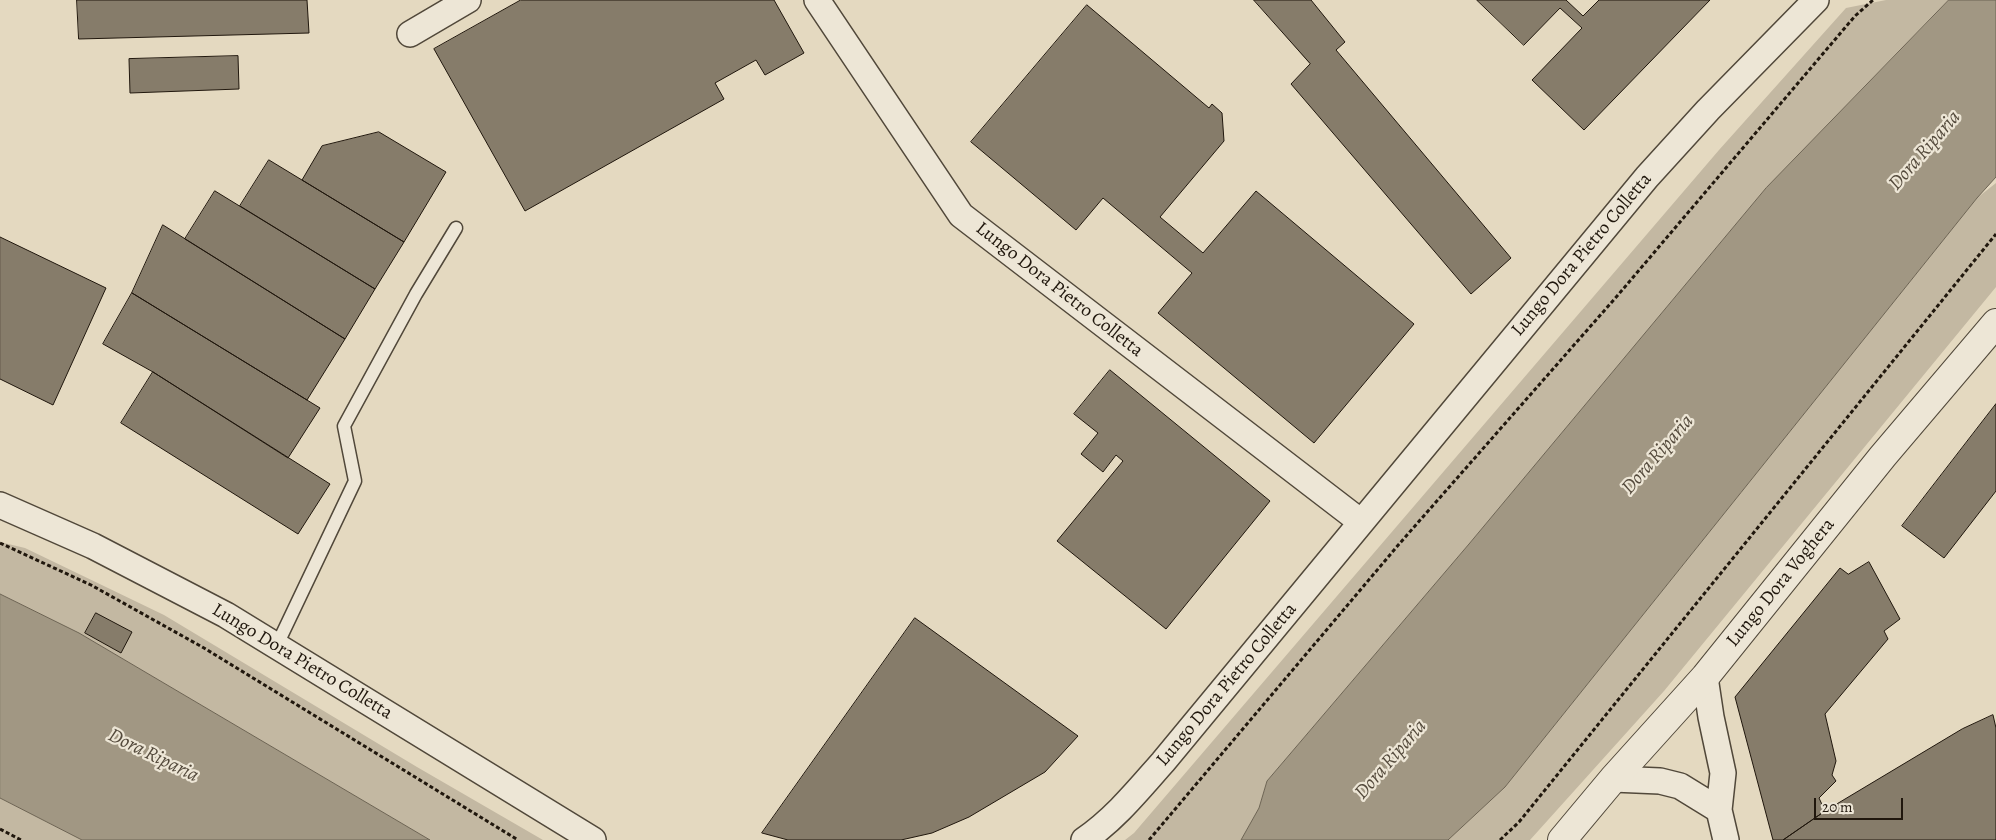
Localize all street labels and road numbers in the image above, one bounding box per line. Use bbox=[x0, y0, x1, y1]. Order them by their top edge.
street label: Lungo Dora Pietro Colletta bbox=[1507, 169, 1657, 341]
street label: Lungo Dora Pietro Colletta bbox=[971, 217, 1147, 363]
street label: Lungo Dora Voghera bbox=[1722, 514, 1840, 652]
street label: Lungo Dora Pietro Colletta bbox=[208, 599, 396, 725]
street label: Lungo Dora Pietro Colletta bbox=[1152, 599, 1302, 771]

